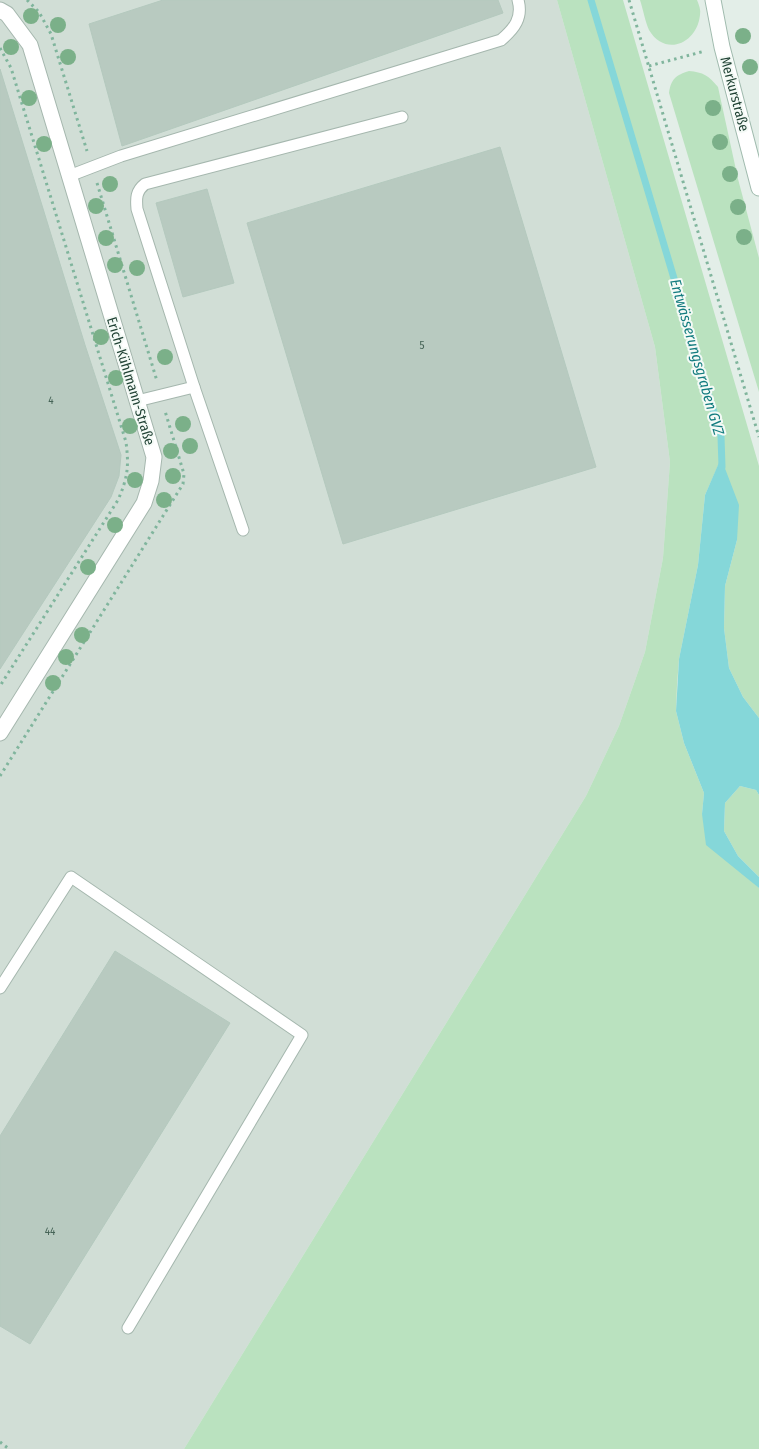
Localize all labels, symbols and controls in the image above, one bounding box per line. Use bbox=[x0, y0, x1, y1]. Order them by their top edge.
street label: Merkurstraße bbox=[716, 55, 753, 133]
water label: Entwässerungsgraben GVZ bbox=[666, 277, 728, 438]
street label: Erich-Kühlmann-Straße bbox=[103, 315, 158, 447]
house number: 5 bbox=[419, 339, 425, 352]
house number: 4 bbox=[48, 394, 54, 407]
house number: 44 bbox=[45, 1225, 56, 1238]

